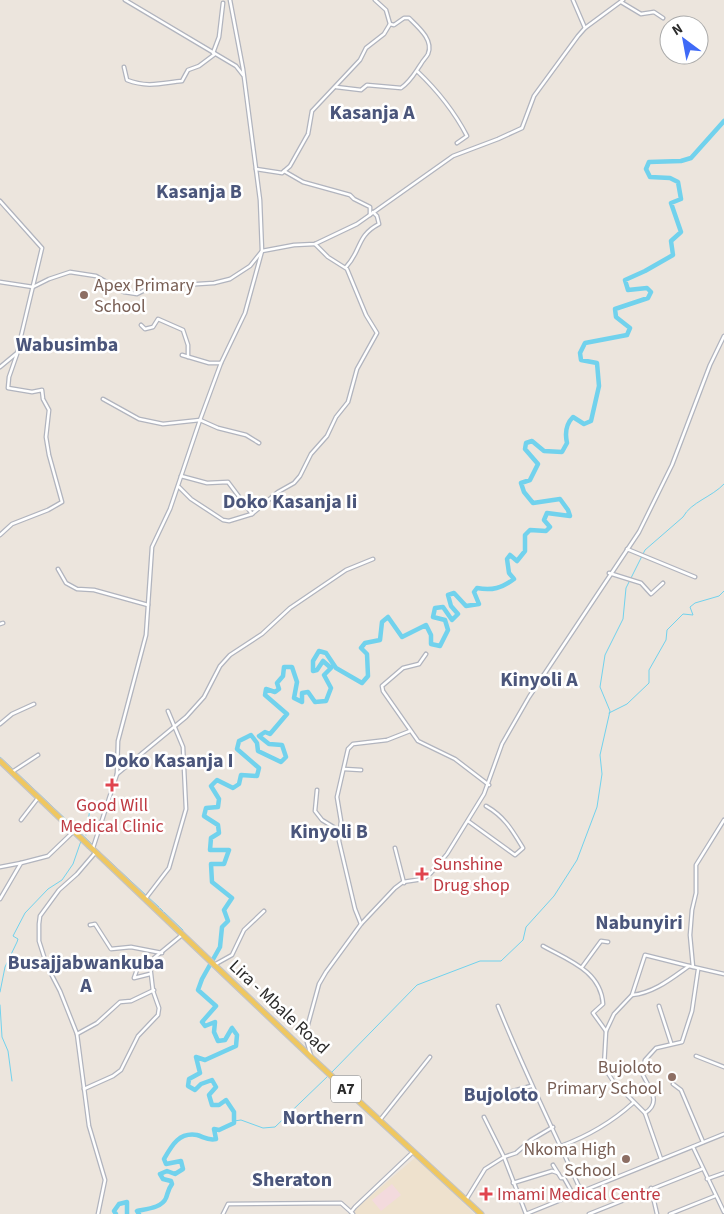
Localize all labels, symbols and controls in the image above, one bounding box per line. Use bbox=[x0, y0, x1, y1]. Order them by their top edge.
north arrow bbox=[659, 15, 709, 65]
text: N bbox=[668, 19, 687, 41]
district label: Kasanja A bbox=[329, 99, 415, 127]
district label: Kasanja B bbox=[156, 178, 242, 206]
place label: Apex Primary School bbox=[94, 273, 195, 319]
marker: Apex Primary School bbox=[78, 289, 90, 301]
district label: Wabusimba bbox=[16, 331, 118, 359]
district label: Doko Kasanja Ii bbox=[223, 488, 357, 516]
district label: Kinyoli A bbox=[500, 666, 578, 694]
district label: Doko Kasanja I bbox=[104, 747, 234, 775]
marker: Good Will Medical Clinic bbox=[105, 778, 119, 792]
place label: Good Will Medical Clinic bbox=[60, 793, 164, 839]
district label: Kinyoli B bbox=[290, 818, 368, 846]
place label: Sunshine Drug shop bbox=[433, 852, 510, 898]
marker: Sunshine Drug shop bbox=[415, 867, 429, 881]
district label: Nabunyiri bbox=[595, 909, 683, 937]
district label: Busajjabwankuba A bbox=[8, 949, 164, 1000]
street label: Lira - Mbale Road bbox=[223, 954, 335, 1060]
place label: Bujoloto Primary School bbox=[547, 1055, 662, 1101]
marker: Bujoloto Primary School bbox=[666, 1071, 678, 1083]
road number: A7 bbox=[331, 1076, 361, 1102]
district label: Bujoloto bbox=[464, 1081, 538, 1109]
district label: Northern bbox=[282, 1104, 364, 1132]
place label: Nkoma High School bbox=[523, 1137, 616, 1183]
marker: Nkoma High School bbox=[620, 1153, 632, 1165]
district label: Sheraton bbox=[252, 1166, 332, 1194]
place label: Imami Medical Centre bbox=[497, 1182, 661, 1207]
marker: Imami Medical Centre bbox=[479, 1187, 493, 1201]

